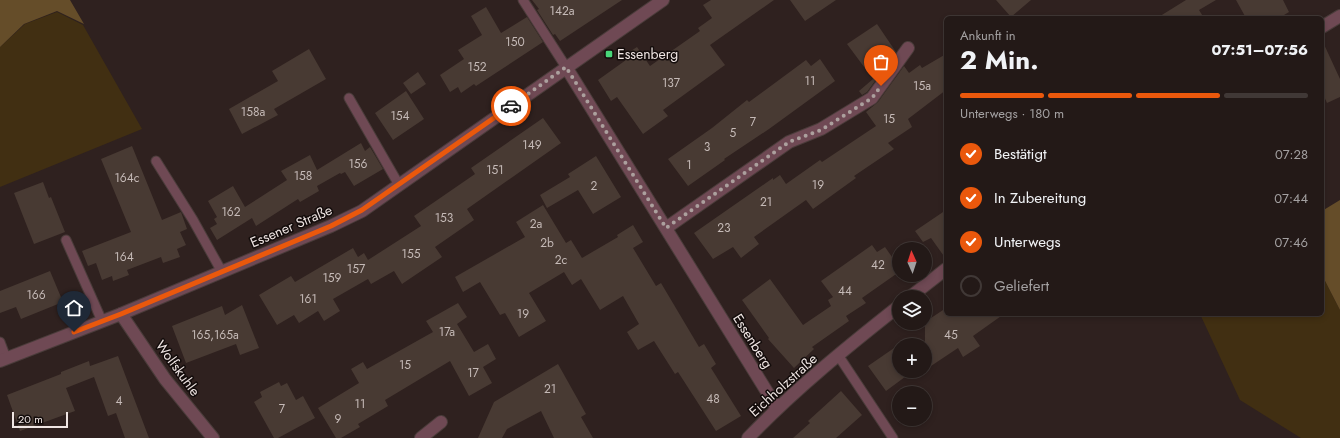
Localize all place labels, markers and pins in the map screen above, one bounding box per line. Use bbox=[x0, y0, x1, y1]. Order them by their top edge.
place label: Essenberg bbox=[617, 44, 678, 64]
pin bbox=[864, 45, 898, 86]
marker: Essenberg bbox=[604, 49, 614, 59]
pin bbox=[57, 291, 91, 332]

